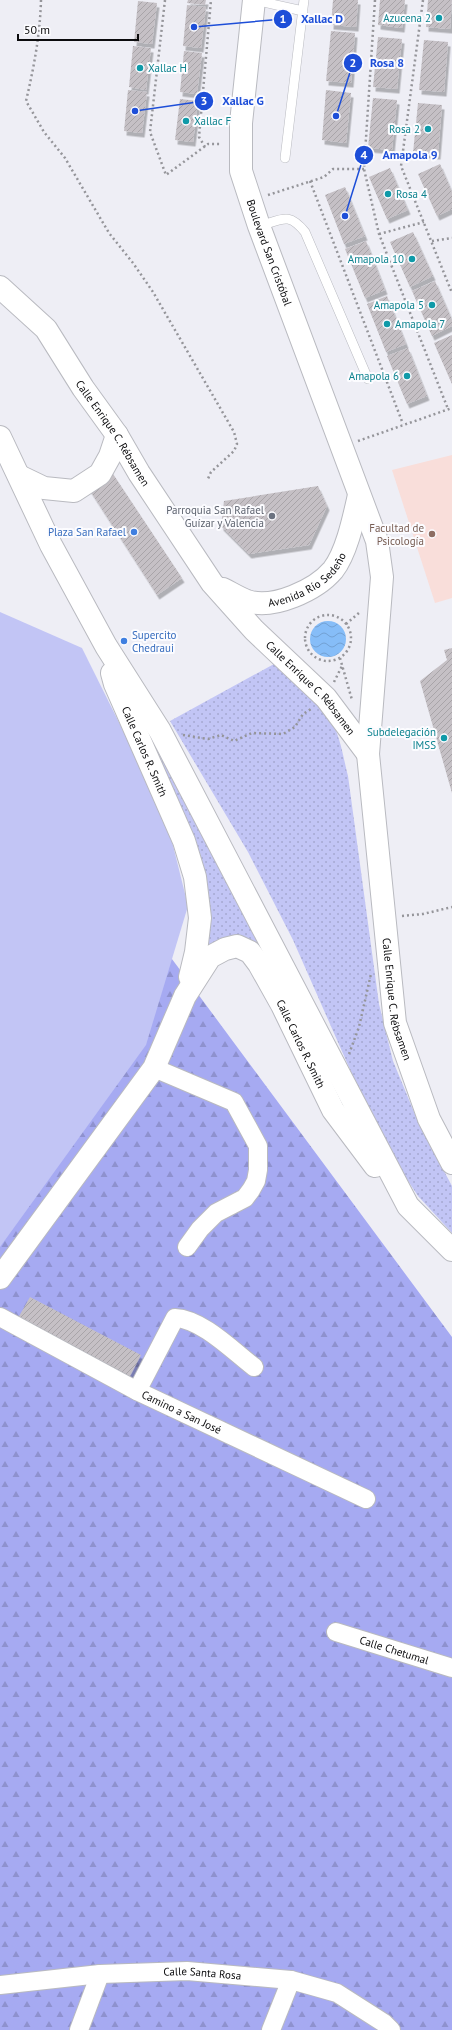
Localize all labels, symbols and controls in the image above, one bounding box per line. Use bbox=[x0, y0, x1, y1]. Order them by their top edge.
callout: Xallac D bbox=[273, 7, 351, 31]
text: 1 bbox=[280, 11, 286, 26]
text: Xallac D bbox=[301, 11, 343, 26]
place label: Azucena 2 bbox=[383, 11, 431, 25]
marker: Azucena 2 bbox=[434, 13, 444, 23]
scale bar bbox=[18, 16, 138, 42]
text: 50 m bbox=[24, 22, 50, 37]
callout: Rosa 8 bbox=[343, 51, 412, 75]
text: 2 bbox=[350, 55, 356, 70]
text: Rosa 8 bbox=[370, 55, 404, 70]
place label: Xallac H bbox=[148, 61, 187, 75]
marker: Xallac H bbox=[135, 63, 145, 73]
callout: Xallac G bbox=[194, 89, 272, 113]
text: 3 bbox=[201, 93, 207, 108]
text: Xallac G bbox=[222, 93, 264, 108]
place label: Xallac F bbox=[194, 114, 231, 128]
marker: Xallac F bbox=[181, 116, 191, 126]
place label: Rosa 2 bbox=[389, 122, 420, 136]
marker: Rosa 2 bbox=[423, 124, 433, 134]
callout: Amapola 9 bbox=[354, 143, 445, 167]
text: 4 bbox=[361, 147, 368, 162]
text: Amapola 9 bbox=[382, 147, 438, 162]
place label: Rosa 4 bbox=[396, 187, 427, 201]
marker: Rosa 4 bbox=[383, 189, 393, 199]
street label: Boulevard San Cristóbal bbox=[244, 198, 295, 308]
place label: Amapola 10 bbox=[348, 252, 404, 266]
marker: Amapola 10 bbox=[407, 254, 417, 264]
place label: Amapola 5 bbox=[374, 298, 424, 312]
marker: Amapola 5 bbox=[427, 300, 437, 310]
place label: Amapola 7 bbox=[395, 317, 445, 331]
marker: Amapola 7 bbox=[382, 319, 392, 329]
place label: Amapola 6 bbox=[349, 369, 399, 383]
marker: Amapola 6 bbox=[402, 371, 412, 381]
street label: Calle Enrique C. Rébsamen bbox=[73, 377, 153, 489]
place label: Parroquia San Rafael Guízar y Valencia bbox=[166, 503, 265, 530]
marker: Parroquia San Rafael Guízar y Valencia bbox=[267, 511, 277, 521]
place label: Facultad de Psicología bbox=[369, 521, 424, 548]
place label: Plaza San Rafael bbox=[48, 525, 127, 539]
marker: Plaza San Rafael bbox=[129, 527, 139, 537]
marker: Facultad de Psicología bbox=[427, 529, 437, 539]
street label: Avenida Río Sedeño bbox=[267, 550, 349, 610]
place label: Supercito Chedraui bbox=[132, 628, 177, 655]
marker: Supercito Chedraui bbox=[119, 636, 129, 646]
street label: Calle Enrique C. Rébsamen bbox=[263, 638, 358, 738]
street label: Calle Carlos R. Smith bbox=[119, 704, 171, 799]
place label: Subdelegación IMSS bbox=[367, 725, 436, 752]
marker: Subdelegación IMSS bbox=[439, 733, 449, 743]
street label: Calle Enrique C. Rébsamen bbox=[380, 937, 415, 1062]
street label: Calle Carlos R. Smith bbox=[273, 997, 328, 1091]
street label: Camino a San José bbox=[140, 1387, 224, 1437]
street label: Calle Chetumal bbox=[358, 1633, 431, 1668]
street label: Calle Santa Rosa bbox=[163, 1964, 242, 1983]

